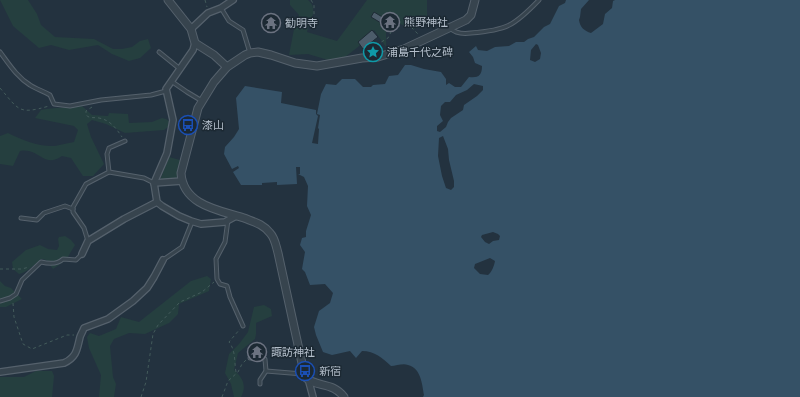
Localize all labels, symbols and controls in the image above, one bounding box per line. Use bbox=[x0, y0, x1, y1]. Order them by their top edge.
temple icon: 熊野神社 bbox=[379, 11, 401, 33]
temple icon: 勧明寺 bbox=[260, 12, 282, 34]
place label: 熊野神社 bbox=[404, 16, 448, 28]
place label: 勧明寺 bbox=[285, 17, 318, 29]
place icon: 浦島千代之碑 bbox=[362, 41, 384, 63]
place label: 浦島千代之碑 bbox=[387, 46, 453, 58]
bus stop icon: 漆山 bbox=[177, 114, 199, 136]
place label: 漆山 bbox=[202, 119, 224, 131]
temple icon: 諏訪神社 bbox=[246, 341, 268, 363]
place label: 諏訪神社 bbox=[271, 346, 315, 358]
bus stop icon: 新宿 bbox=[294, 360, 316, 382]
place label: 新宿 bbox=[319, 365, 341, 377]

